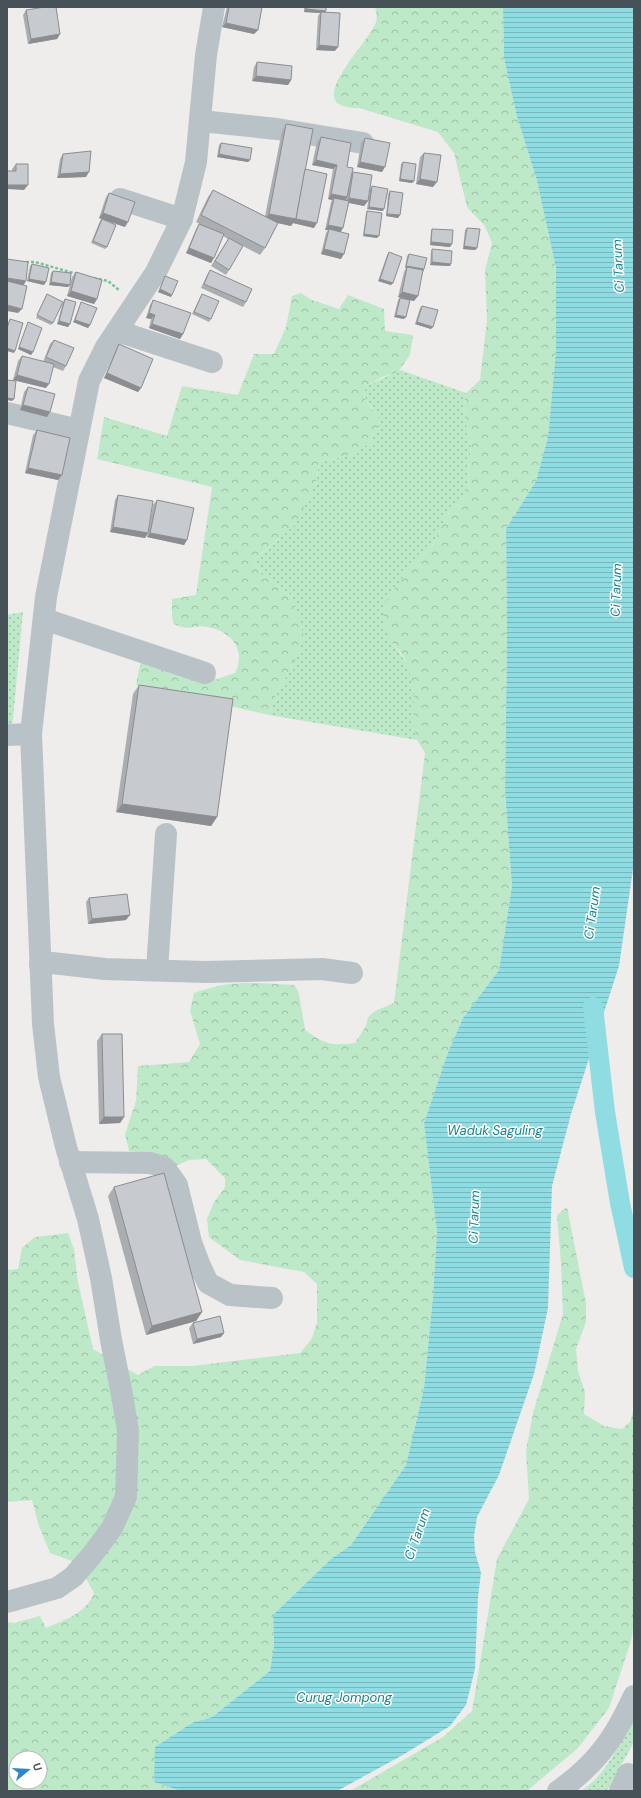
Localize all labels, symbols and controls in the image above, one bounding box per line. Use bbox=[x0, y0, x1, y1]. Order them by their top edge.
water label: Ci Tarum bbox=[608, 239, 628, 293]
water label: Ci Tarum bbox=[607, 563, 625, 617]
water label: Ci Tarum bbox=[580, 885, 604, 941]
water label: Waduk Saguling bbox=[447, 1122, 543, 1139]
water label: Ci Tarum bbox=[465, 1190, 483, 1244]
water label: Ci Tarum bbox=[400, 1506, 434, 1562]
water label: Curug Jompong bbox=[296, 1689, 393, 1706]
north arrow bbox=[8, 1750, 48, 1790]
text: U bbox=[30, 1761, 45, 1773]

